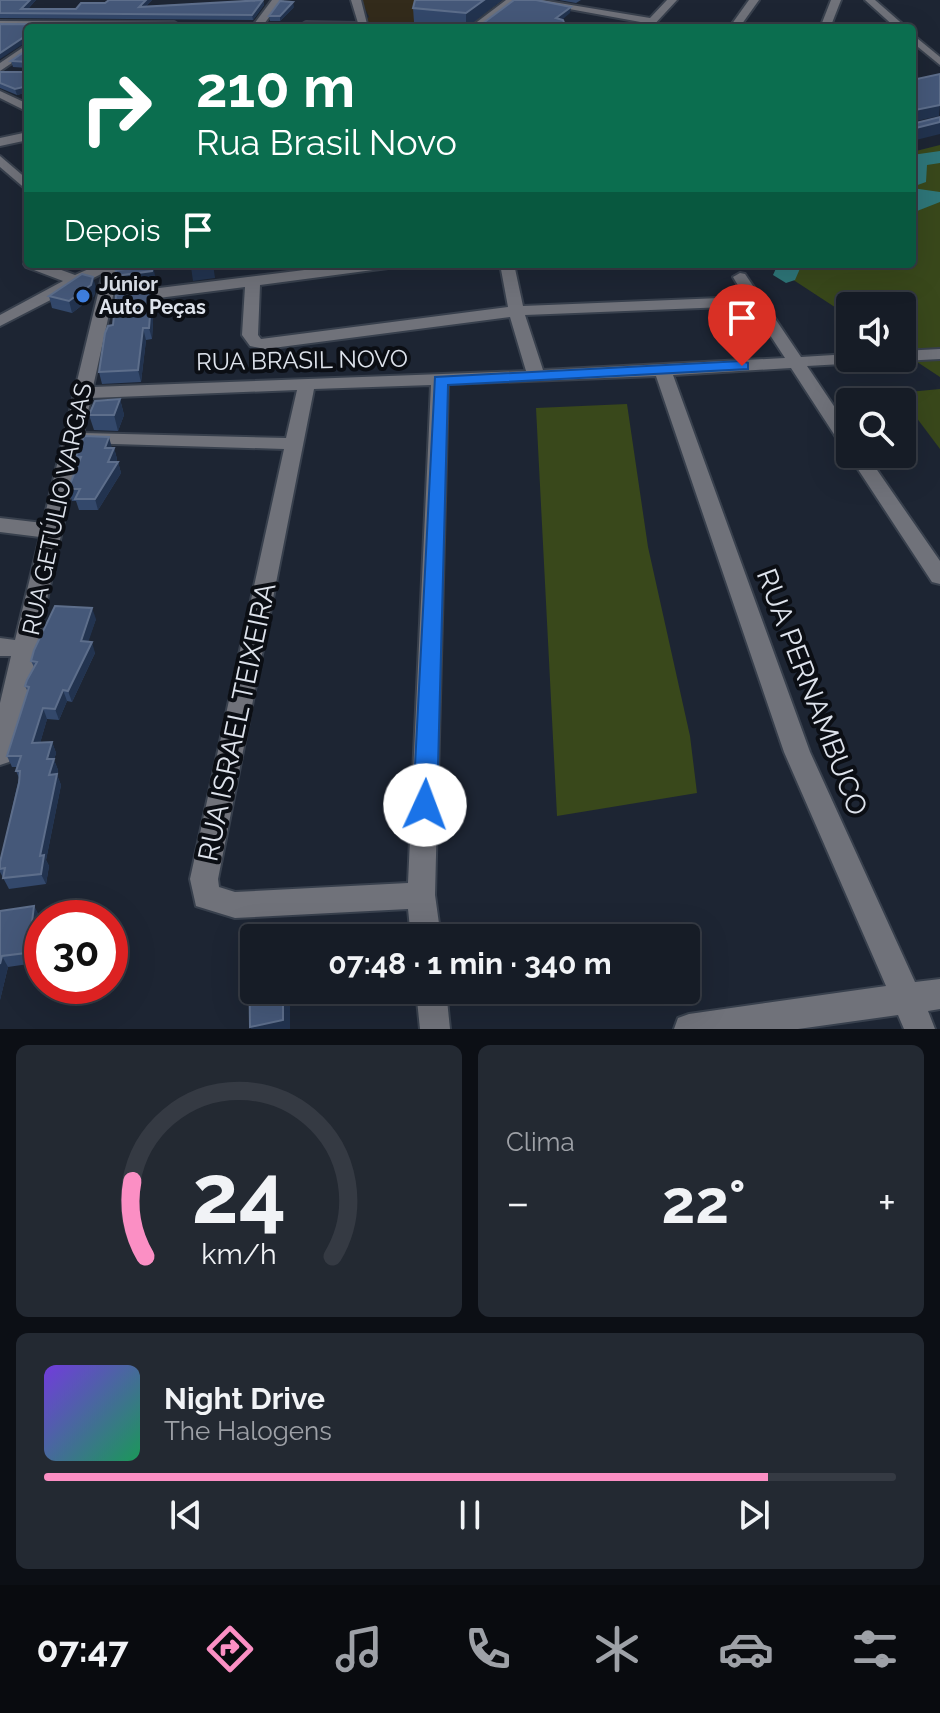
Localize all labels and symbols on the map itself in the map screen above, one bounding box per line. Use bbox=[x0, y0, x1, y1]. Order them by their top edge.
place label: Júnior Auto Peças bbox=[99, 272, 206, 319]
pin bbox=[708, 284, 776, 366]
marker: Júnior Auto Peças bbox=[74, 287, 92, 305]
street label: RUA BRASIL NOVO bbox=[196, 344, 408, 376]
street label: RUA GETÚLIO VARGAS bbox=[16, 380, 98, 638]
street label: RUA PERNAMBUCO bbox=[750, 564, 874, 820]
street label: RUA ISRAEL TEIXEIRA bbox=[191, 580, 283, 864]
position arrow bbox=[383, 763, 467, 847]
speed limit sign: 30 bbox=[24, 900, 128, 1004]

